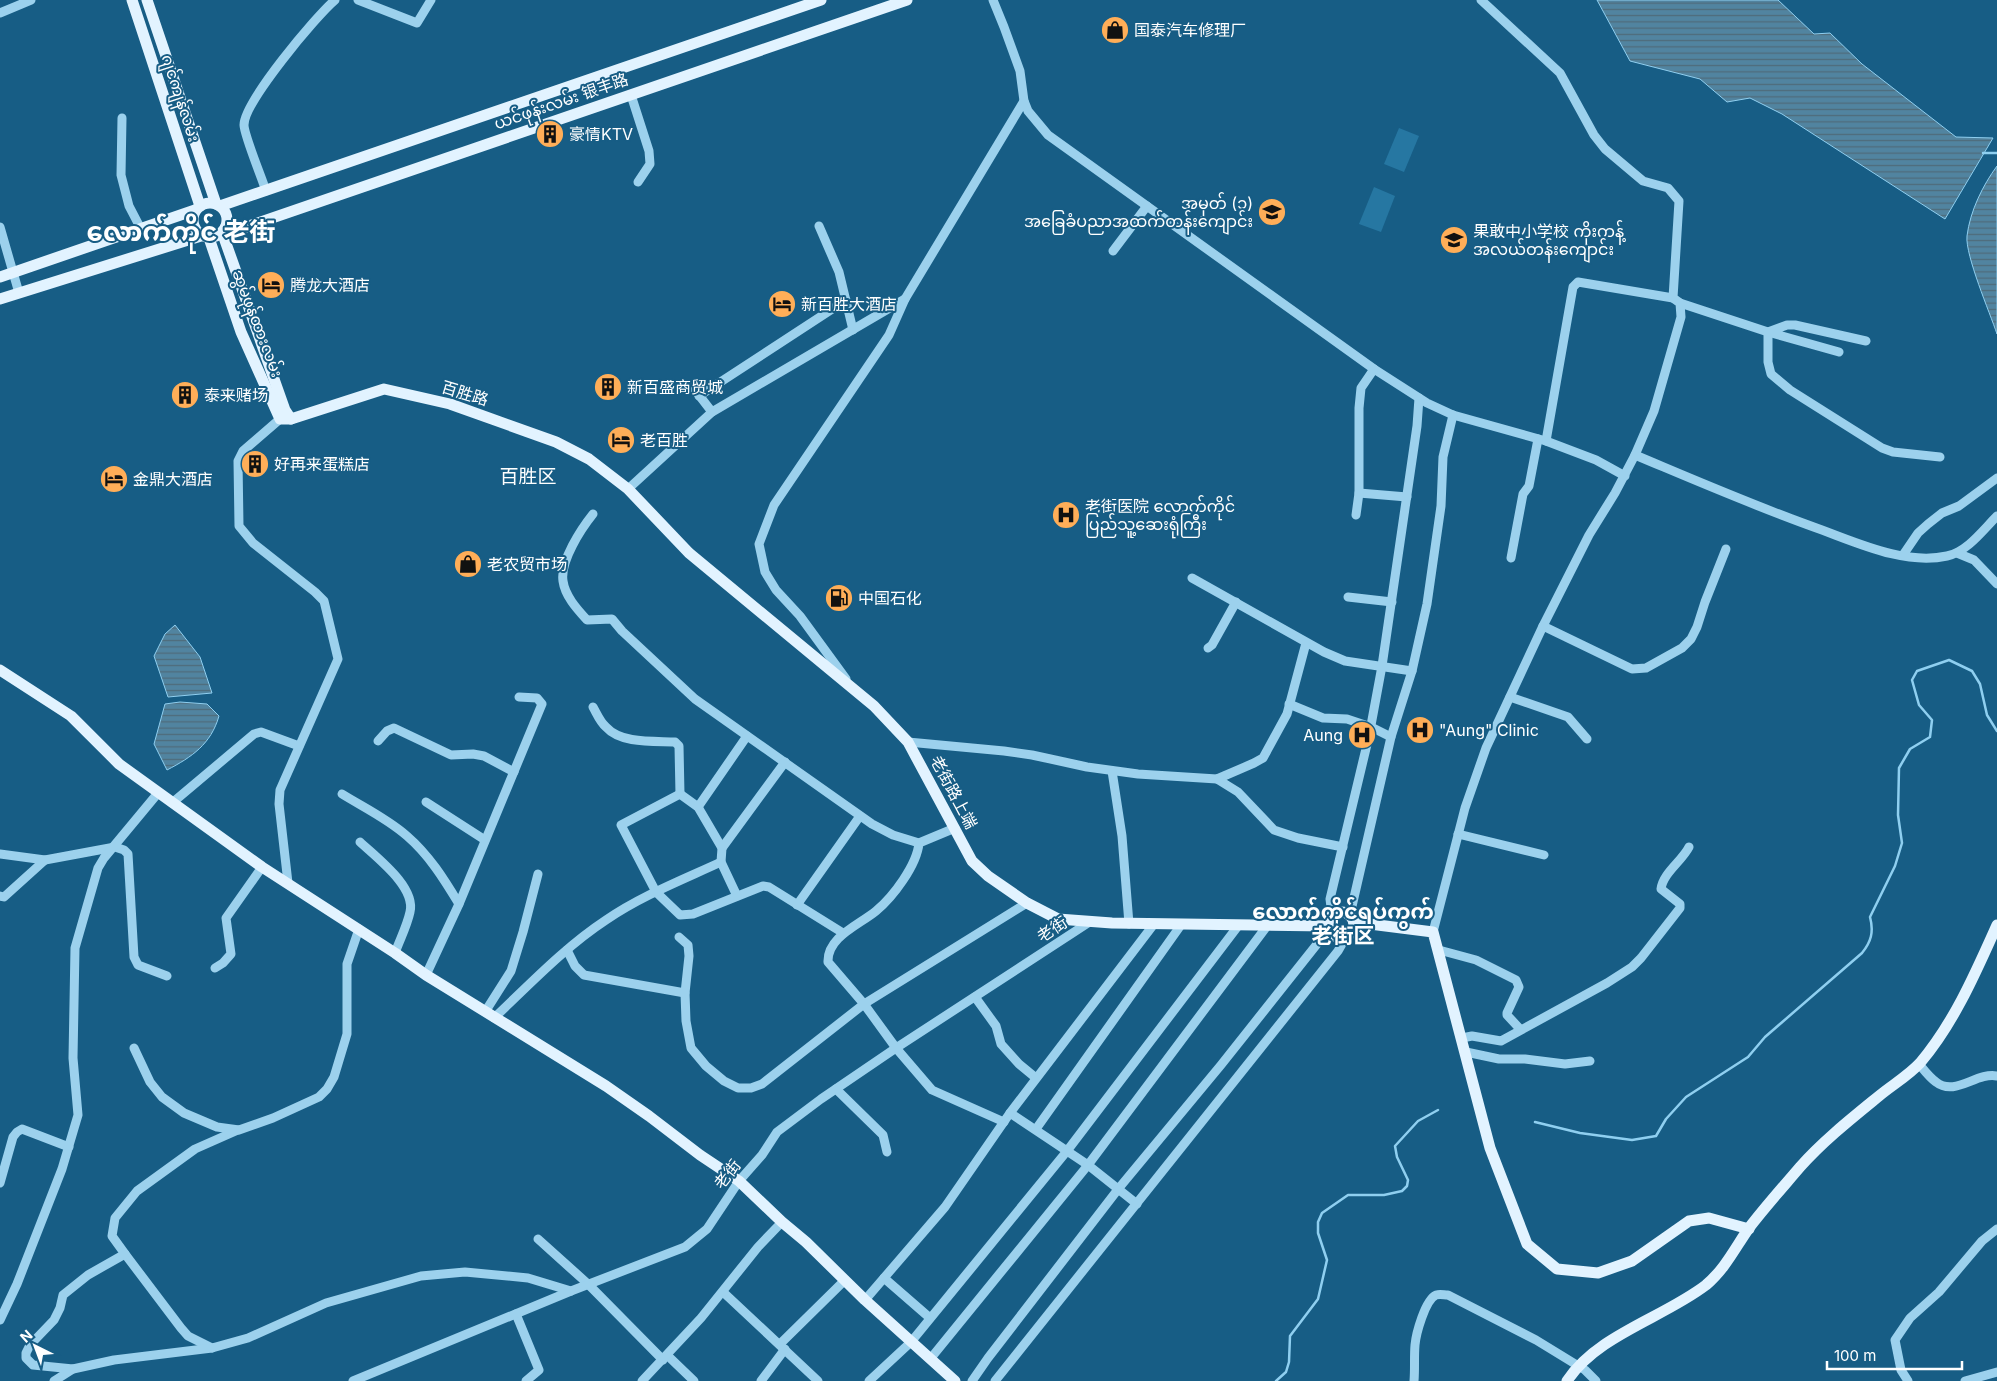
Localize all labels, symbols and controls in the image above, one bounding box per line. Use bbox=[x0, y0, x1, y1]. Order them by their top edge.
shop icon: 国泰汽车修理厂 bbox=[1100, 15, 1130, 45]
place label: 国泰汽车修理厂 bbox=[1134, 20, 1246, 40]
street label: ဂျင်ကျန်လမ်း bbox=[154, 51, 205, 146]
street label: ယင်ဖုန်းလမ်း 银丰路 bbox=[491, 68, 632, 138]
building icon: 豪情KTV bbox=[535, 119, 565, 149]
place label: 豪情KTV bbox=[569, 124, 633, 144]
place label: အမှတ် (၁) အခြေခံပညာအထက်တန်းကျောင်း bbox=[1024, 192, 1253, 235]
school or university icon: အမှတ် (၁) အခြေခံပညာအထက်တန်းကျောင်း bbox=[1257, 197, 1287, 227]
district label: လောက်ကိုင် 老街 bbox=[87, 213, 275, 254]
place label: 果敢中小学校 ကိုးကန့် အလယ်တန်းကျောင်း bbox=[1473, 220, 1626, 263]
school or university icon: 果敢中小学校 ကိုးကန့် အလယ်တန်းကျောင်း bbox=[1439, 225, 1469, 255]
street label: ဆွမ်ဖုန်ထားလမ်း bbox=[224, 266, 289, 382]
hotel icon: 腾龙大酒店 bbox=[256, 270, 286, 300]
place label: 腾龙大酒店 bbox=[290, 275, 370, 295]
hotel icon: 新百胜大酒店 bbox=[767, 289, 797, 319]
place label: 新百胜大酒店 bbox=[801, 294, 897, 314]
building icon: 新百盛商贸城 bbox=[593, 372, 623, 402]
street label: 百胜路 bbox=[439, 376, 491, 410]
place label: 新百盛商贸城 bbox=[627, 377, 723, 397]
building icon: 泰来赌场 bbox=[170, 380, 200, 410]
place label: 泰来赌场 bbox=[204, 385, 268, 405]
hotel icon: 老百胜 bbox=[606, 425, 636, 455]
place label: 老百胜 bbox=[640, 430, 688, 450]
building icon: 好再来蛋糕店 bbox=[240, 449, 270, 479]
place label: 好再来蛋糕店 bbox=[274, 454, 370, 474]
hotel icon: 金鼎大酒店 bbox=[99, 464, 129, 494]
district label: 百胜区 bbox=[499, 465, 557, 488]
place label: 金鼎大酒店 bbox=[133, 469, 213, 489]
place label: 老街医院 လောက်ကိုင် ပြည်သူ့ဆေးရုံကြီး bbox=[1085, 495, 1235, 539]
hospital icon: 老街医院 လောက်ကိုင် ပြည်သူ့ဆေးရုံကြီး bbox=[1051, 500, 1081, 530]
shop icon: 老农贸市场 bbox=[453, 549, 483, 579]
place label: 老农贸市场 bbox=[487, 554, 567, 574]
fuel station icon: 中国石化 bbox=[824, 583, 854, 613]
place label: 中国石化 bbox=[858, 588, 922, 608]
hospital icon: "Aung" Clinic bbox=[1405, 715, 1435, 745]
hospital icon: Aung bbox=[1347, 720, 1377, 750]
place label: "Aung" Clinic bbox=[1439, 720, 1539, 740]
place label: Aung bbox=[1303, 725, 1343, 745]
street label: 老街路上端 bbox=[926, 752, 982, 832]
district label: လောက်ကိုင်ရပ်ကွက် 老街区 bbox=[1252, 896, 1434, 948]
street label: 老街 bbox=[1033, 912, 1071, 946]
street label: 老街 bbox=[709, 1155, 745, 1193]
north arrow bbox=[10, 1321, 60, 1371]
text: N bbox=[16, 1326, 36, 1346]
scale bar bbox=[1827, 1338, 1962, 1370]
text: 100 m bbox=[1834, 1346, 1876, 1365]

